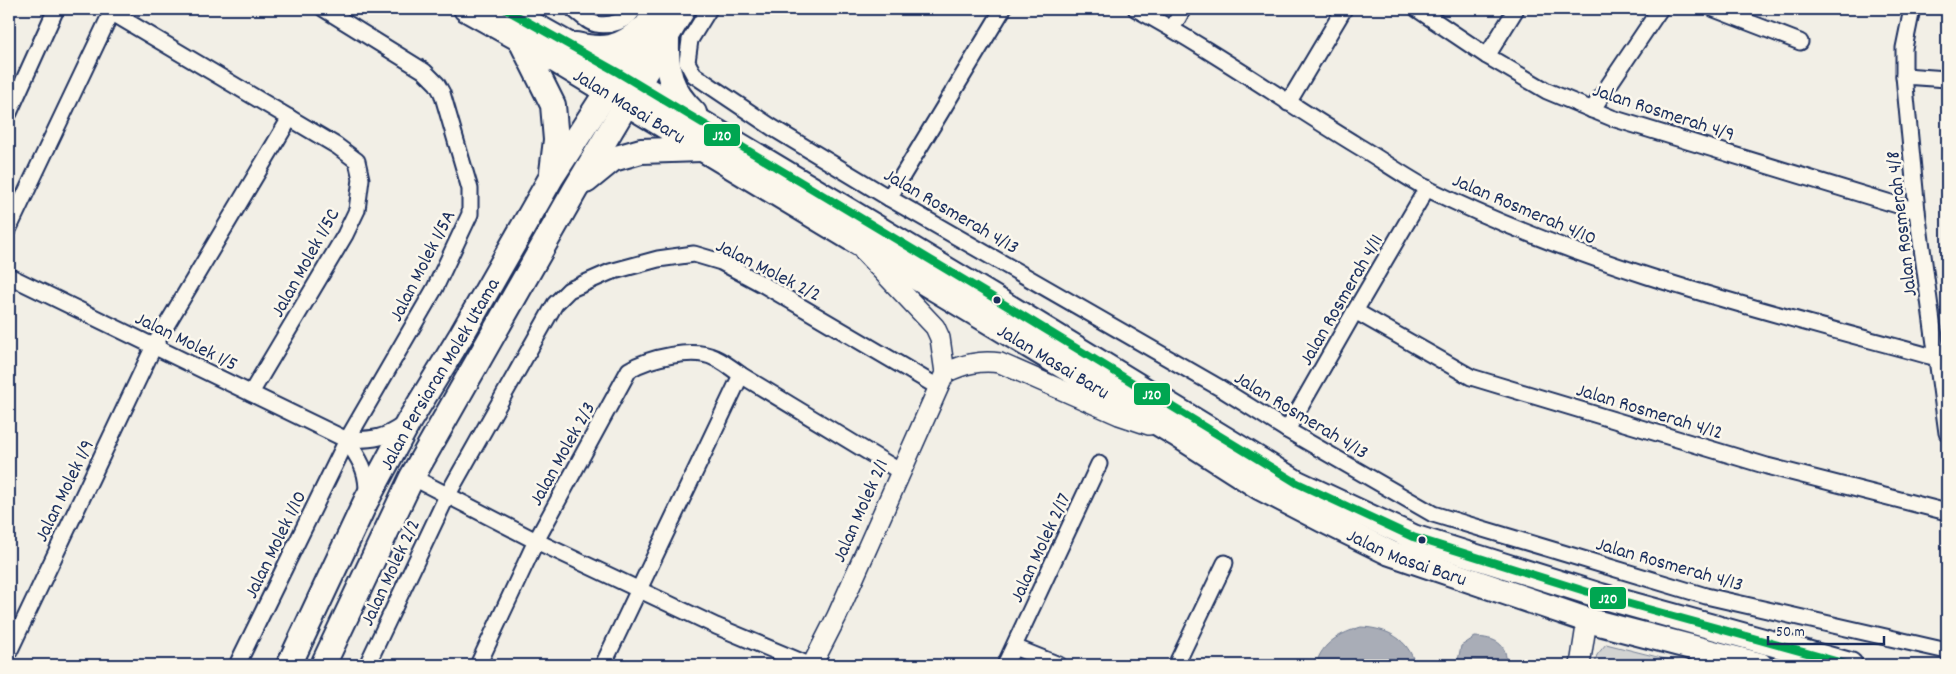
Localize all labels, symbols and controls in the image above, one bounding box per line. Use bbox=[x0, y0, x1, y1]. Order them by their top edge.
street label: Jalan Masai Baru bbox=[567, 63, 690, 152]
street label: Jalan Rosmerah 4/9 bbox=[1588, 78, 1738, 150]
line badge: J20 bbox=[703, 123, 741, 147]
text: J20 bbox=[713, 127, 731, 147]
street label: Jalan Rosmerah 4/8 bbox=[1880, 149, 1926, 298]
street label: Jalan Rosmerah 4/13 bbox=[878, 162, 1023, 263]
street label: Jalan Rosmerah 4/10 bbox=[1447, 168, 1600, 254]
street label: Jalan Molek 1/5C bbox=[265, 204, 348, 323]
street label: Jalan Molek 1/5A bbox=[384, 206, 464, 327]
street label: Jalan Rosmerah 4/11 bbox=[1294, 230, 1392, 371]
street label: Jalan Molek 2/2 bbox=[710, 233, 825, 310]
street label: Jalan Persiaran Molek Utama bbox=[374, 273, 509, 476]
unlabelled marker bbox=[992, 295, 1002, 305]
street label: Jalan Molek 1/5 bbox=[130, 306, 242, 380]
street label: Jalan Masai Baru bbox=[991, 318, 1114, 408]
street label: Jalan Rosmerah 4/13 bbox=[1228, 365, 1373, 468]
street label: Jalan Rosmerah 4/12 bbox=[1572, 377, 1726, 448]
line badge: J20 bbox=[1133, 382, 1171, 406]
text: J20 bbox=[1143, 386, 1161, 406]
street label: Jalan Molek 2/3 bbox=[524, 397, 604, 511]
street label: Jalan Molek 1/9 bbox=[29, 435, 103, 547]
street label: Jalan Molek 2/1 bbox=[826, 455, 897, 567]
street label: Jalan Molek 1/10 bbox=[238, 487, 315, 604]
street label: Jalan Molek 2/17 bbox=[1004, 489, 1079, 608]
street label: Jalan Molek 2/2 bbox=[355, 515, 429, 631]
street label: Jalan Masai Baru bbox=[1341, 523, 1470, 595]
street label: Jalan Rosmerah 4/13 bbox=[1592, 531, 1746, 600]
unlabelled marker bbox=[1417, 535, 1427, 545]
line badge: J20 bbox=[1589, 586, 1627, 610]
text: J20 bbox=[1599, 590, 1617, 610]
scale bar bbox=[1768, 614, 1885, 646]
text: 50 m bbox=[1776, 622, 1805, 644]

